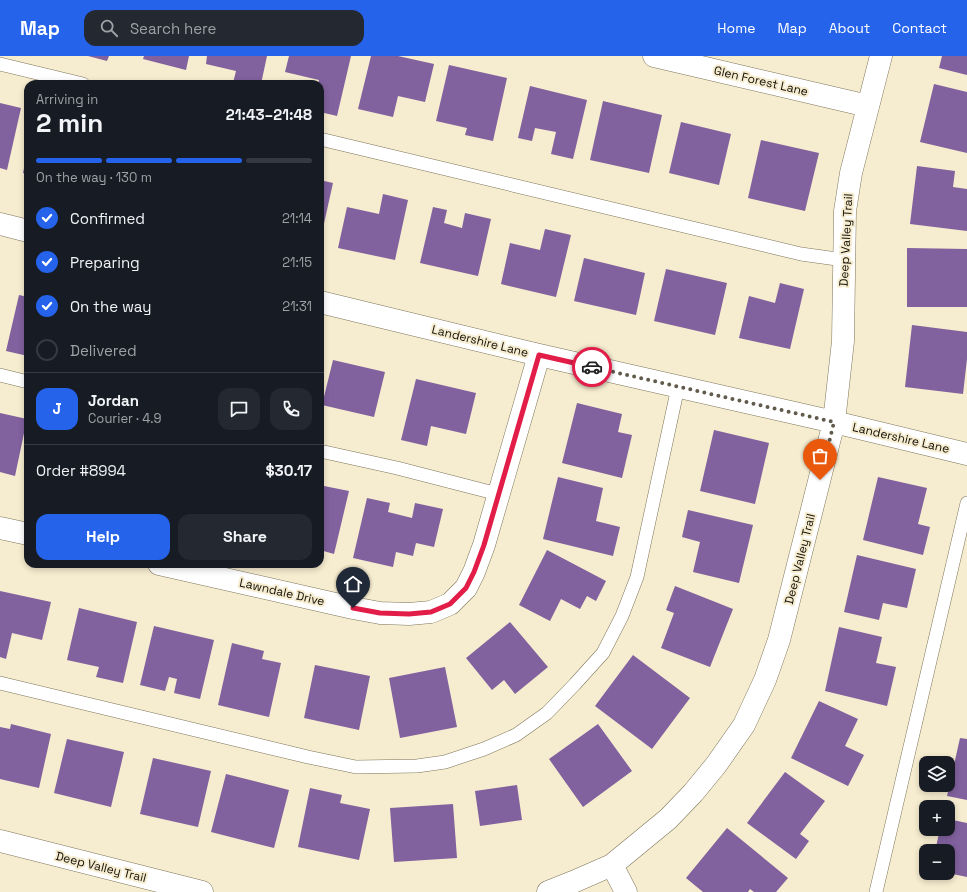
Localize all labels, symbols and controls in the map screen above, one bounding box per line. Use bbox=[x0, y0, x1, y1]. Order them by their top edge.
search box bbox=[84, 10, 364, 46]
text: Map bbox=[20, 16, 60, 41]
icon: search bbox=[98, 17, 120, 39]
text: Search here bbox=[130, 19, 216, 38]
text: Home bbox=[717, 19, 755, 37]
text: Map bbox=[777, 19, 807, 37]
text: About bbox=[829, 19, 870, 37]
text: Contact bbox=[892, 19, 947, 37]
street label: Glen Forest Lane bbox=[712, 62, 810, 100]
text: Arriving in bbox=[36, 91, 98, 108]
text: 21:43–21:48 bbox=[226, 105, 312, 124]
text: 2 min bbox=[36, 106, 103, 140]
text: On the way · 130 m bbox=[36, 169, 152, 186]
street label: Deep Valley Trail bbox=[836, 193, 856, 287]
icon: check bbox=[36, 207, 58, 229]
text: Confirmed bbox=[70, 209, 145, 228]
text: 21:14 bbox=[282, 210, 312, 227]
icon: check bbox=[36, 251, 58, 273]
text: Preparing bbox=[70, 253, 140, 272]
text: 21:15 bbox=[282, 254, 312, 271]
icon: check bbox=[36, 295, 58, 317]
text: On the way bbox=[70, 297, 151, 316]
text: 21:31 bbox=[282, 298, 312, 315]
street label: Landershire Lane bbox=[430, 321, 530, 361]
text: Delivered bbox=[70, 341, 137, 360]
courier bbox=[572, 347, 612, 387]
icon: car bbox=[581, 356, 603, 378]
button: chat bbox=[218, 388, 260, 430]
button: phone bbox=[270, 388, 312, 430]
text: Jordan bbox=[88, 391, 139, 410]
text: J bbox=[52, 399, 62, 418]
text: Courier · 4.9 bbox=[88, 410, 162, 427]
street label: Landershire Lane bbox=[851, 419, 951, 457]
pin bbox=[803, 439, 837, 480]
icon: bag bbox=[809, 445, 831, 467]
text: Order #8994 bbox=[36, 461, 126, 480]
text: $30.17 bbox=[265, 461, 312, 480]
street label: Deep Valley Trail bbox=[781, 512, 819, 606]
button: Help bbox=[36, 514, 170, 560]
button: Share bbox=[178, 514, 312, 560]
pin bbox=[336, 567, 370, 608]
icon: home bbox=[342, 573, 364, 595]
street label: Lawndale Drive bbox=[238, 574, 326, 610]
map controls bbox=[919, 756, 955, 880]
button: layers bbox=[919, 756, 955, 792]
button: + bbox=[919, 800, 955, 836]
button: − bbox=[919, 844, 955, 880]
street label: Deep Valley Trail bbox=[54, 848, 148, 886]

